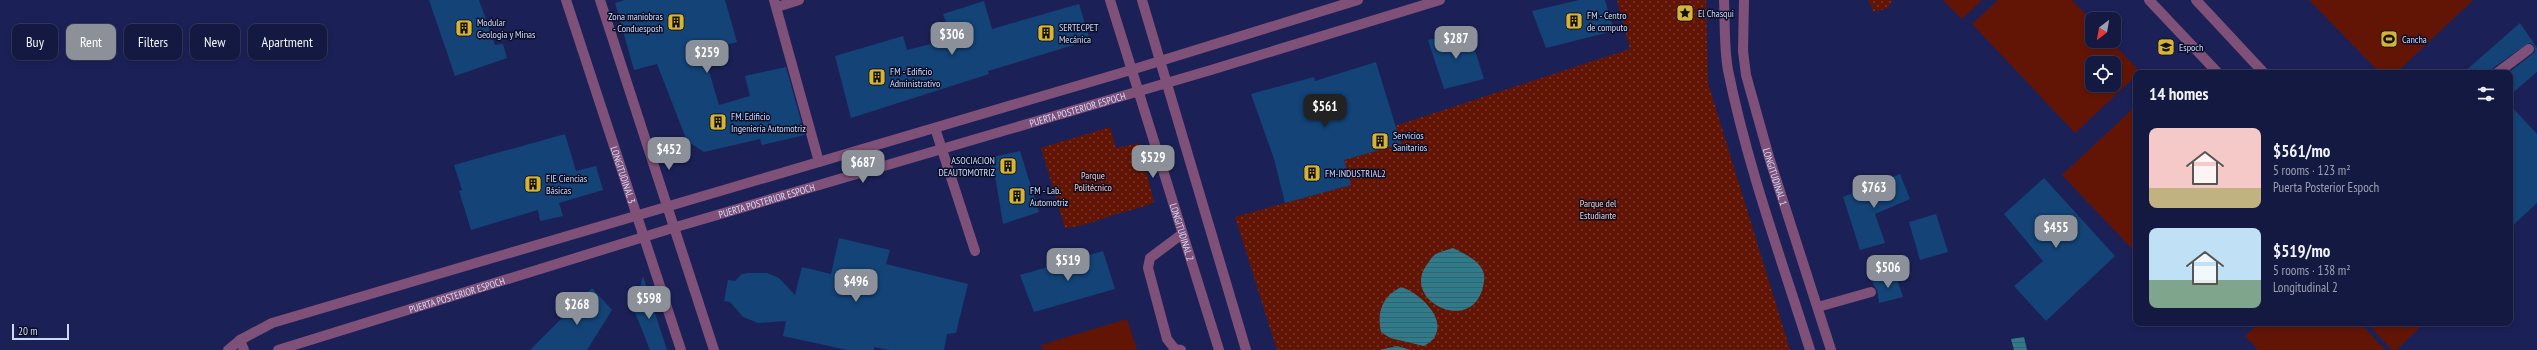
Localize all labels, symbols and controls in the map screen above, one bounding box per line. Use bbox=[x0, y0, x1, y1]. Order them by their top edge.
place icon: El Chasqui bbox=[1675, 3, 1695, 23]
place label: El Chasqui bbox=[1698, 7, 1734, 20]
place label: FM - Centro de computo bbox=[1587, 9, 1627, 34]
place label: Zona maniobras - Conduesposh bbox=[608, 10, 664, 35]
building icon: FM - Centro de computo bbox=[1564, 11, 1584, 31]
building icon: Zona maniobras - Conduesposh bbox=[666, 12, 686, 32]
north arrow bbox=[2085, 12, 2121, 48]
map controls bbox=[2085, 12, 2121, 92]
place label: Modular Geologia y Minas bbox=[477, 16, 536, 41]
building icon: Modular Geologia y Minas bbox=[454, 18, 474, 38]
place label: SERTECPET Mecánica bbox=[1059, 21, 1099, 46]
pin: $306 bbox=[928, 22, 976, 56]
building icon: SERTECPET Mecánica bbox=[1036, 23, 1056, 43]
chip: Buy bbox=[12, 24, 58, 60]
chip: Rent bbox=[66, 24, 116, 60]
chip: Filters bbox=[124, 24, 182, 60]
chip: New bbox=[190, 24, 240, 60]
chip: Apartment bbox=[248, 24, 327, 60]
text: $306 bbox=[940, 26, 964, 43]
pin: $287 bbox=[1432, 26, 1480, 60]
sports icon: Cancha bbox=[2379, 29, 2399, 49]
text: $287 bbox=[1444, 30, 1468, 47]
place label: Cancha bbox=[2402, 33, 2427, 46]
school or university icon: Espoch bbox=[2156, 37, 2176, 57]
pin: $259 bbox=[683, 40, 731, 74]
place label: Espoch bbox=[2179, 41, 2203, 54]
text: $259 bbox=[695, 44, 719, 61]
button: locate bbox=[2085, 56, 2121, 92]
place label: FM - Edificio Administrativo bbox=[890, 65, 940, 90]
building icon: FM - Edificio Administrativo bbox=[867, 67, 887, 87]
text: 14 homes bbox=[2149, 83, 2208, 105]
icon: filters bbox=[2475, 83, 2497, 105]
street label: PUERTA POSTERIOR ESPOCH bbox=[1028, 89, 1127, 130]
pin: $561 bbox=[1301, 94, 1349, 128]
text: $561 bbox=[1313, 98, 1337, 115]
place label: FM. Edificio Ingeniería Automotriz bbox=[731, 110, 806, 135]
building icon: FM. Edificio Ingeniería Automotriz bbox=[708, 112, 728, 132]
place label: Servicios Sanitarios bbox=[1393, 129, 1428, 154]
building icon: Servicios Sanitarios bbox=[1370, 131, 1390, 151]
pin: $452 bbox=[645, 137, 693, 171]
text: $561/mo bbox=[2273, 140, 2330, 162]
text: $452 bbox=[657, 141, 681, 158]
icon: home bbox=[2181, 144, 2229, 192]
street label: LONGITUDINAL 3 bbox=[607, 145, 638, 205]
pin: $529 bbox=[1129, 145, 1177, 179]
street label: LONGITUDINAL 1 bbox=[1760, 147, 1790, 207]
text: $529 bbox=[1141, 149, 1165, 166]
pin: $687 bbox=[839, 150, 887, 184]
text: $687 bbox=[851, 154, 875, 171]
place label: ASOCIACION DEAUTOMOTRIZ bbox=[938, 154, 996, 179]
building icon: ASOCIACION DEAUTOMOTRIZ bbox=[998, 156, 1018, 176]
text: 5 rooms · 123 m² bbox=[2273, 162, 2351, 179]
building icon: FM-INDUSTRIAL2 bbox=[1302, 163, 1322, 183]
place label: FM-INDUSTRIAL2 bbox=[1325, 167, 1386, 180]
park label: Parque Politécnico bbox=[1074, 169, 1112, 194]
place label: FIE Ciencias Básicas bbox=[546, 172, 588, 197]
building icon: FIE Ciencias Básicas bbox=[523, 174, 543, 194]
pin: $763 bbox=[1850, 175, 1898, 209]
text: $763 bbox=[1862, 179, 1886, 196]
text: Puerta Posterior Espoch bbox=[2273, 179, 2379, 196]
street label: PUERTA POSTERIOR ESPOCH bbox=[717, 181, 816, 221]
place label: FM - Lab. Automotriz bbox=[1030, 184, 1069, 209]
building icon: FM - Lab. Automotriz bbox=[1007, 186, 1027, 206]
park label: Parque del Estudiante bbox=[1580, 197, 1617, 222]
street label: LONGITUDINAL 2 bbox=[1167, 202, 1197, 263]
pin: $455 bbox=[2032, 215, 2080, 249]
text: $455 bbox=[2044, 219, 2068, 236]
text: $519/mo bbox=[2273, 240, 2330, 262]
icon: home bbox=[2181, 244, 2229, 292]
pin: $519 bbox=[1044, 248, 1092, 282]
text: $519 bbox=[1056, 252, 1080, 269]
pin: $506 bbox=[1864, 255, 1912, 289]
text: $506 bbox=[1876, 259, 1900, 276]
text: 5 rooms · 138 m² bbox=[2273, 262, 2351, 279]
pin: $496 bbox=[832, 269, 880, 303]
text: $496 bbox=[844, 273, 868, 290]
street label: PUERTA POSTERIOR ESPOCH bbox=[407, 274, 506, 316]
text: Longitudinal 2 bbox=[2273, 279, 2338, 296]
pin: $598 bbox=[625, 286, 673, 320]
text: $598 bbox=[637, 290, 661, 307]
pin: $268 bbox=[553, 292, 601, 326]
text: $268 bbox=[565, 296, 589, 313]
scale bar bbox=[12, 322, 69, 341]
text: 20 m bbox=[18, 324, 37, 338]

